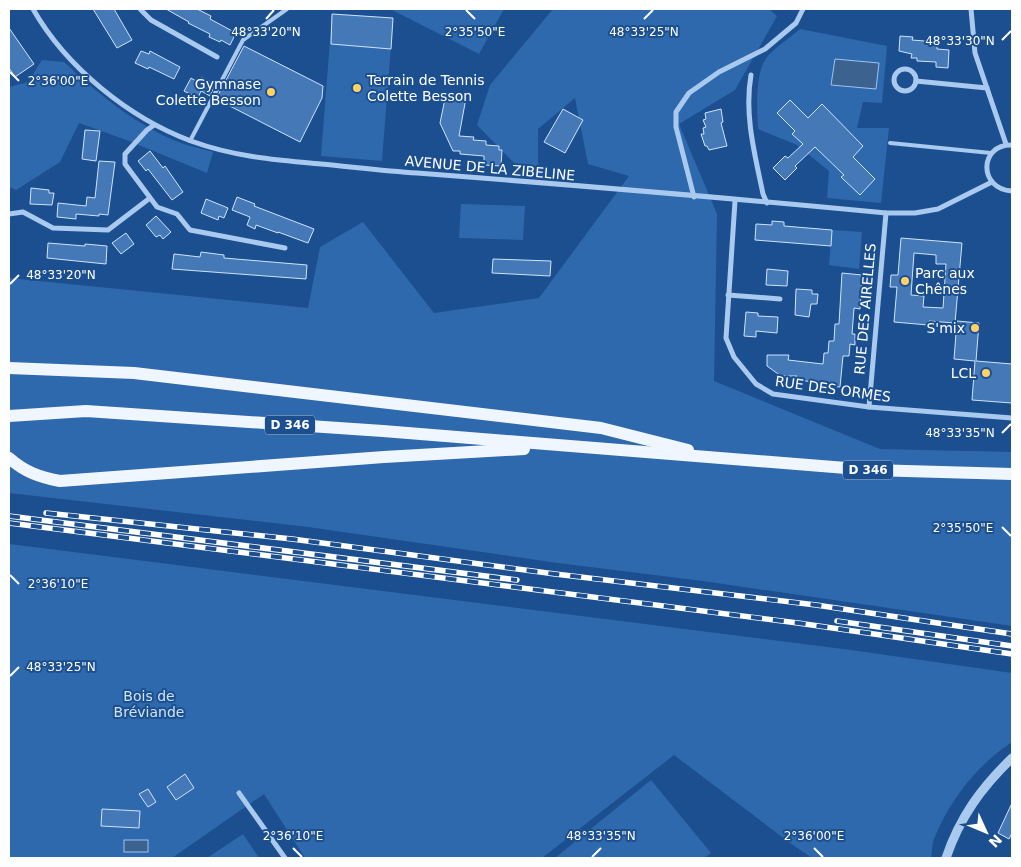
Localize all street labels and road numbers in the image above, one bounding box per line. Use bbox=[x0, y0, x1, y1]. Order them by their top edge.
street label: AVENUE DE LA ZIBELINE bbox=[404, 153, 576, 183]
street label: RUE DES AIRELLES bbox=[851, 243, 879, 375]
street label: RUE DES ORMES bbox=[774, 373, 892, 405]
road number: D 346 bbox=[265, 416, 315, 434]
road number: D 346 bbox=[843, 460, 893, 480]

